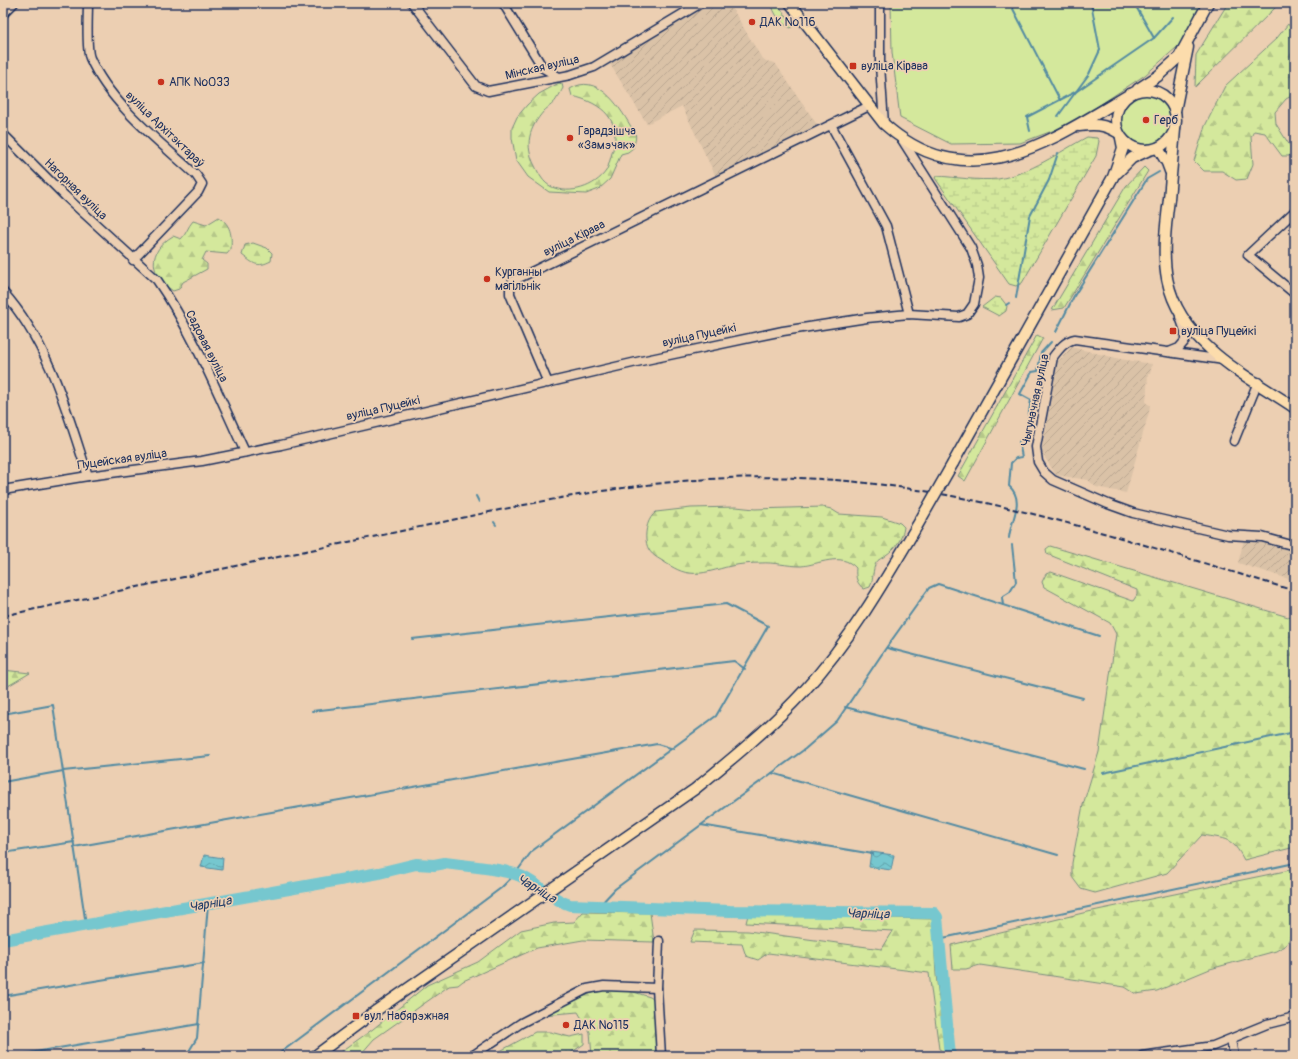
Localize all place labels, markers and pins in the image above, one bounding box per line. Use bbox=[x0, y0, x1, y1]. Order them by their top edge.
place label: ДАК №116 bbox=[759, 15, 815, 30]
marker: ДАК №116 bbox=[747, 17, 757, 27]
place label: вуліца Кірава bbox=[861, 59, 928, 74]
marker: вуліца Кірава bbox=[848, 61, 858, 71]
place label: АПК №033 bbox=[169, 75, 230, 90]
marker: АПК №033 bbox=[156, 77, 166, 87]
place label: Герб bbox=[1154, 113, 1178, 128]
marker: Герб bbox=[1141, 115, 1151, 125]
place label: Гарадзішча «Замэчак» bbox=[578, 124, 636, 153]
marker: Гарадзішча «Замэчак» bbox=[565, 133, 575, 143]
place label: Курганны магільнік bbox=[495, 265, 542, 294]
marker: Курганны магільнік bbox=[482, 274, 492, 284]
place label: вуліца Пуцейкі bbox=[1181, 324, 1256, 339]
marker: вуліца Пуцейкі bbox=[1168, 326, 1178, 336]
place label: вул. Набярэжная bbox=[364, 1009, 449, 1024]
marker: вул. Набярэжная bbox=[351, 1011, 361, 1021]
place label: ДАК №115 bbox=[573, 1018, 629, 1033]
marker: ДАК №115 bbox=[561, 1020, 571, 1030]

